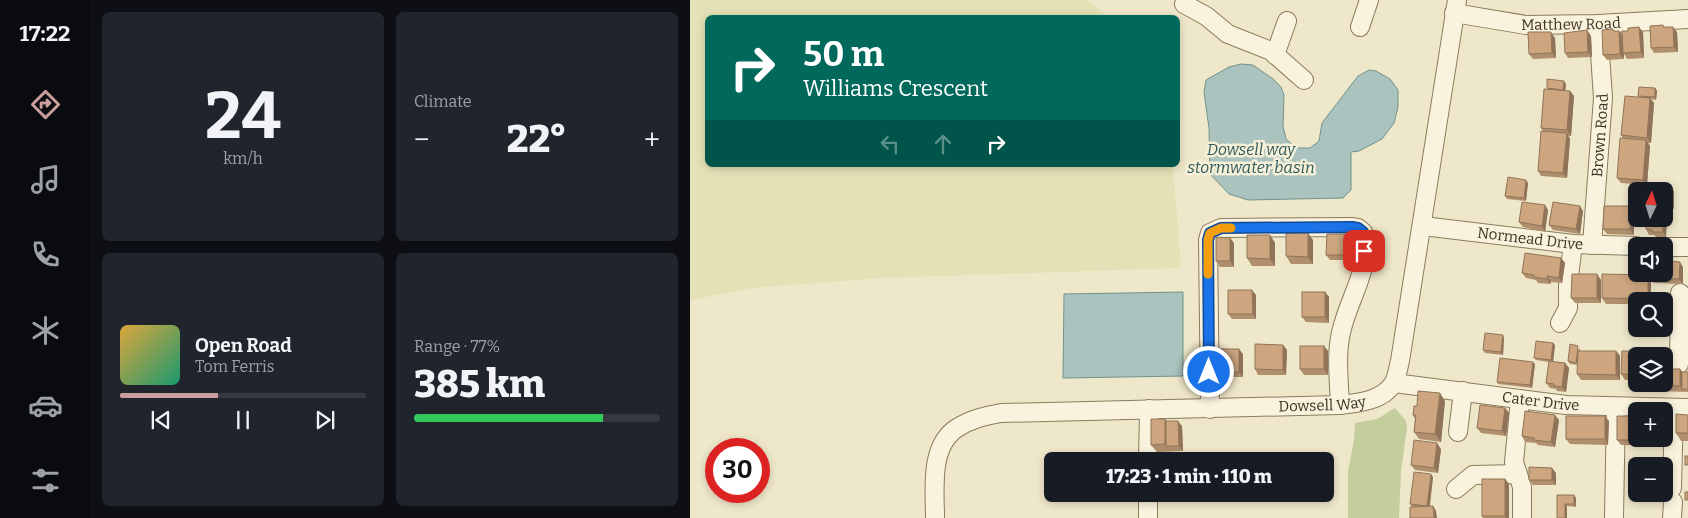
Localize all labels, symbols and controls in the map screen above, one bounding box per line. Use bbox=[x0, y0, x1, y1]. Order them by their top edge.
street label: Matthew Road bbox=[1521, 14, 1621, 34]
text: 17:22 bbox=[19, 20, 71, 47]
text: 50 m bbox=[803, 33, 884, 75]
icon: right bbox=[720, 35, 785, 100]
text: Williams Crescent bbox=[803, 75, 988, 102]
text: 24 bbox=[205, 77, 281, 155]
icon: directions bbox=[28, 87, 63, 122]
text: Climate bbox=[414, 92, 472, 111]
street label: Brown Road bbox=[1588, 93, 1612, 178]
text: 22° bbox=[507, 116, 567, 162]
text: − bbox=[414, 123, 429, 156]
text: + bbox=[644, 123, 660, 156]
icon: left bbox=[876, 130, 904, 158]
icon: ahead bbox=[929, 130, 957, 158]
icon: right bbox=[982, 130, 1010, 158]
water label: Dowsell way stormwater basin bbox=[1187, 140, 1315, 177]
text: km/h bbox=[223, 149, 263, 168]
icon: music bbox=[28, 162, 63, 197]
north arrow bbox=[1628, 182, 1672, 228]
map controls bbox=[1628, 182, 1673, 502]
street label: Normead Drive bbox=[1476, 224, 1583, 253]
pin bbox=[1343, 230, 1385, 272]
icon: phone bbox=[28, 237, 63, 272]
icon: arrive bbox=[1350, 237, 1378, 265]
button: sound bbox=[1628, 237, 1673, 282]
button: search bbox=[1628, 292, 1673, 337]
icon: climate bbox=[28, 313, 63, 348]
text: Open Road bbox=[195, 334, 292, 357]
text: Range · 77% bbox=[414, 337, 500, 356]
position arrow bbox=[1182, 345, 1234, 397]
button: layers bbox=[1628, 347, 1673, 392]
text: Tom Ferris bbox=[195, 357, 274, 376]
text: 385 km bbox=[414, 361, 545, 407]
icon: car bbox=[28, 388, 63, 423]
street label: Cater Drive bbox=[1501, 388, 1580, 414]
street label: Dowsell Way bbox=[1278, 392, 1368, 415]
button: + bbox=[1628, 402, 1673, 447]
icon: previous bbox=[147, 406, 175, 434]
icon: pause bbox=[229, 406, 257, 434]
icon: next bbox=[311, 406, 339, 434]
speed limit sign: 30 bbox=[705, 438, 770, 503]
button: − bbox=[1628, 457, 1673, 502]
icon: filters bbox=[28, 463, 63, 498]
text: 17:23 · 1 min · 110 m bbox=[1106, 465, 1272, 488]

